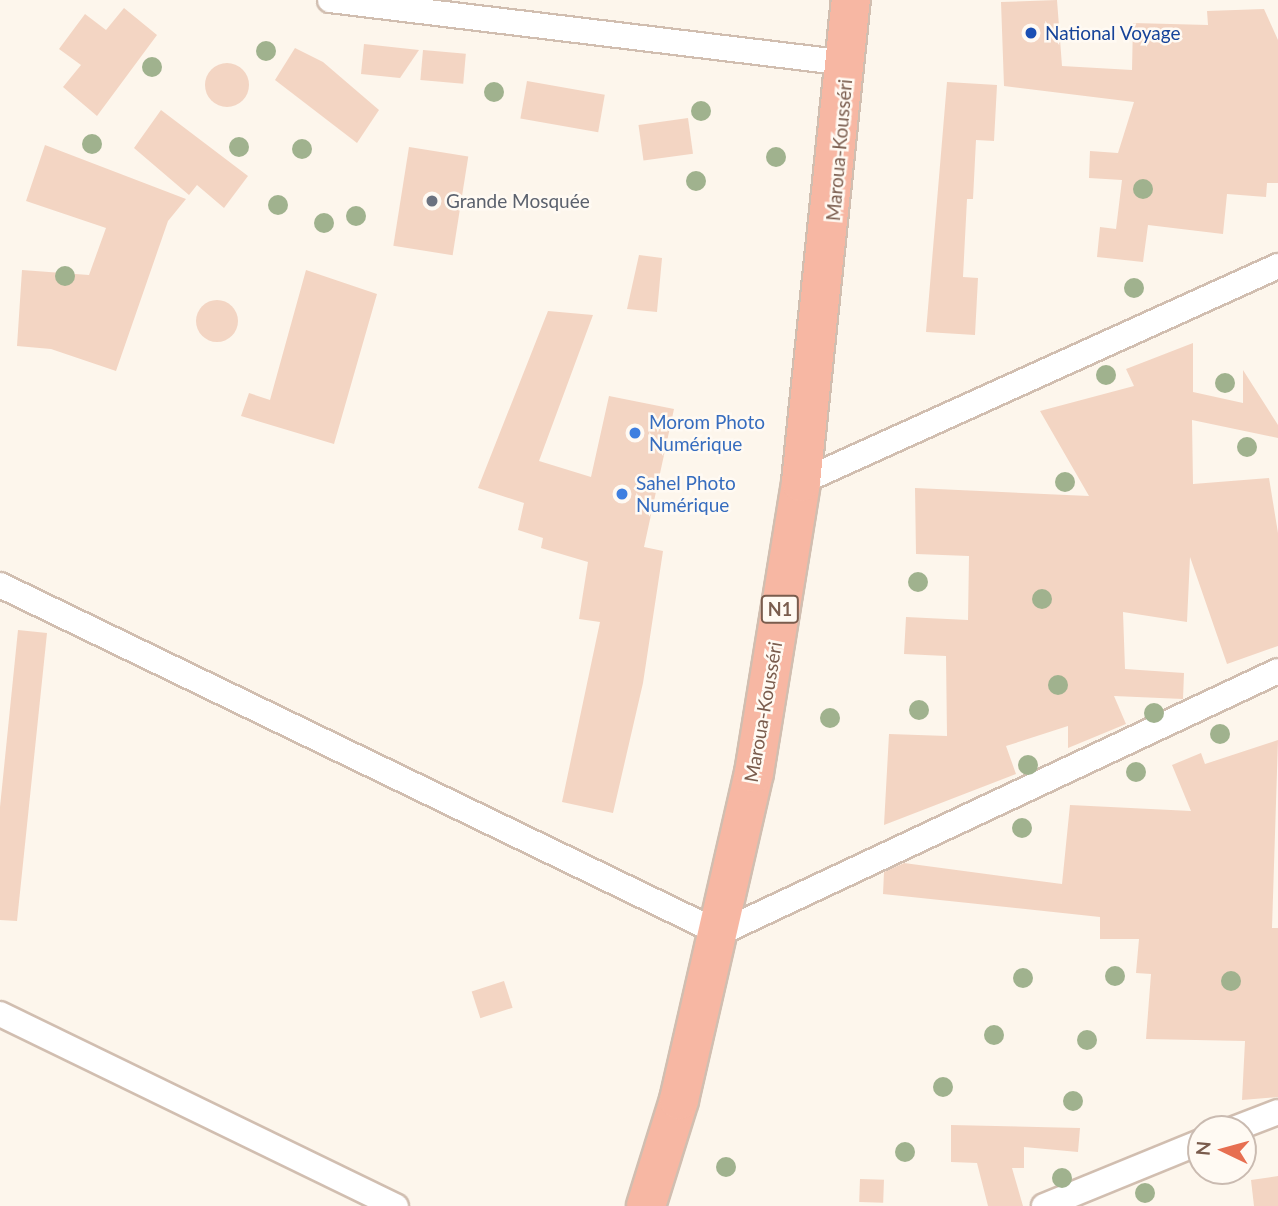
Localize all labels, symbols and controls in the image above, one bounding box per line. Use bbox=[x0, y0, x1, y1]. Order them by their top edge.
place label: National Voyage bbox=[1045, 22, 1181, 44]
marker: National Voyage bbox=[1023, 25, 1039, 41]
street label: Maroua-Kousséri bbox=[821, 78, 857, 222]
place label: Grande Mosquée bbox=[446, 190, 590, 212]
marker: Grande Mosquée bbox=[424, 193, 440, 209]
place label: Morom Photo Numérique bbox=[649, 411, 765, 455]
marker: Morom Photo Numérique bbox=[627, 425, 643, 441]
place label: Sahel Photo Numérique bbox=[636, 472, 736, 516]
marker: Sahel Photo Numérique bbox=[614, 486, 630, 502]
road number: N1 bbox=[761, 594, 799, 624]
street label: Maroua-Kousséri bbox=[739, 640, 787, 784]
north arrow bbox=[1187, 1115, 1257, 1185]
text: N bbox=[1190, 1140, 1215, 1157]

